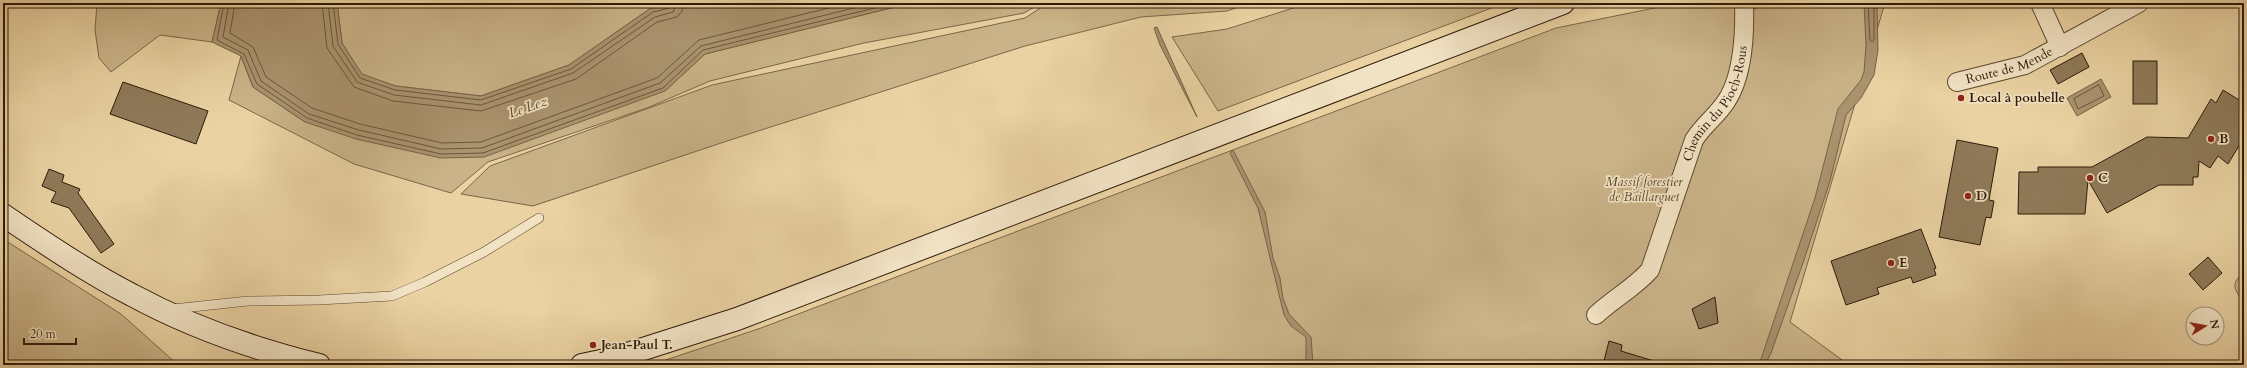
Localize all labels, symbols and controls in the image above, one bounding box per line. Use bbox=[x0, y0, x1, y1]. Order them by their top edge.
street label: Route de Mende bbox=[1964, 42, 2056, 88]
street label: Chemin du Pioch-Rous bbox=[1678, 45, 1752, 164]
place label: Local à poubelle bbox=[1969, 89, 2065, 107]
water label: Le Lez bbox=[506, 91, 550, 123]
marker: Local à poubelle bbox=[1956, 93, 1966, 103]
place label: B bbox=[2219, 130, 2228, 148]
marker: B bbox=[2206, 134, 2216, 144]
place label: C bbox=[2098, 169, 2108, 187]
park label: Massif forestier de Baillarguet bbox=[1606, 173, 1683, 206]
marker: C bbox=[2085, 173, 2095, 183]
place label: D bbox=[1976, 187, 1987, 205]
marker: D bbox=[1963, 191, 1973, 201]
place label: E bbox=[1899, 254, 1907, 272]
marker: E bbox=[1886, 258, 1896, 268]
north arrow bbox=[2185, 306, 2225, 346]
text: N bbox=[2206, 318, 2223, 331]
scale bar bbox=[24, 320, 76, 346]
text: 20 m bbox=[30, 326, 57, 342]
place label: Jean-Paul T. bbox=[599, 336, 673, 354]
marker: Jean-Paul T. bbox=[588, 340, 598, 350]

